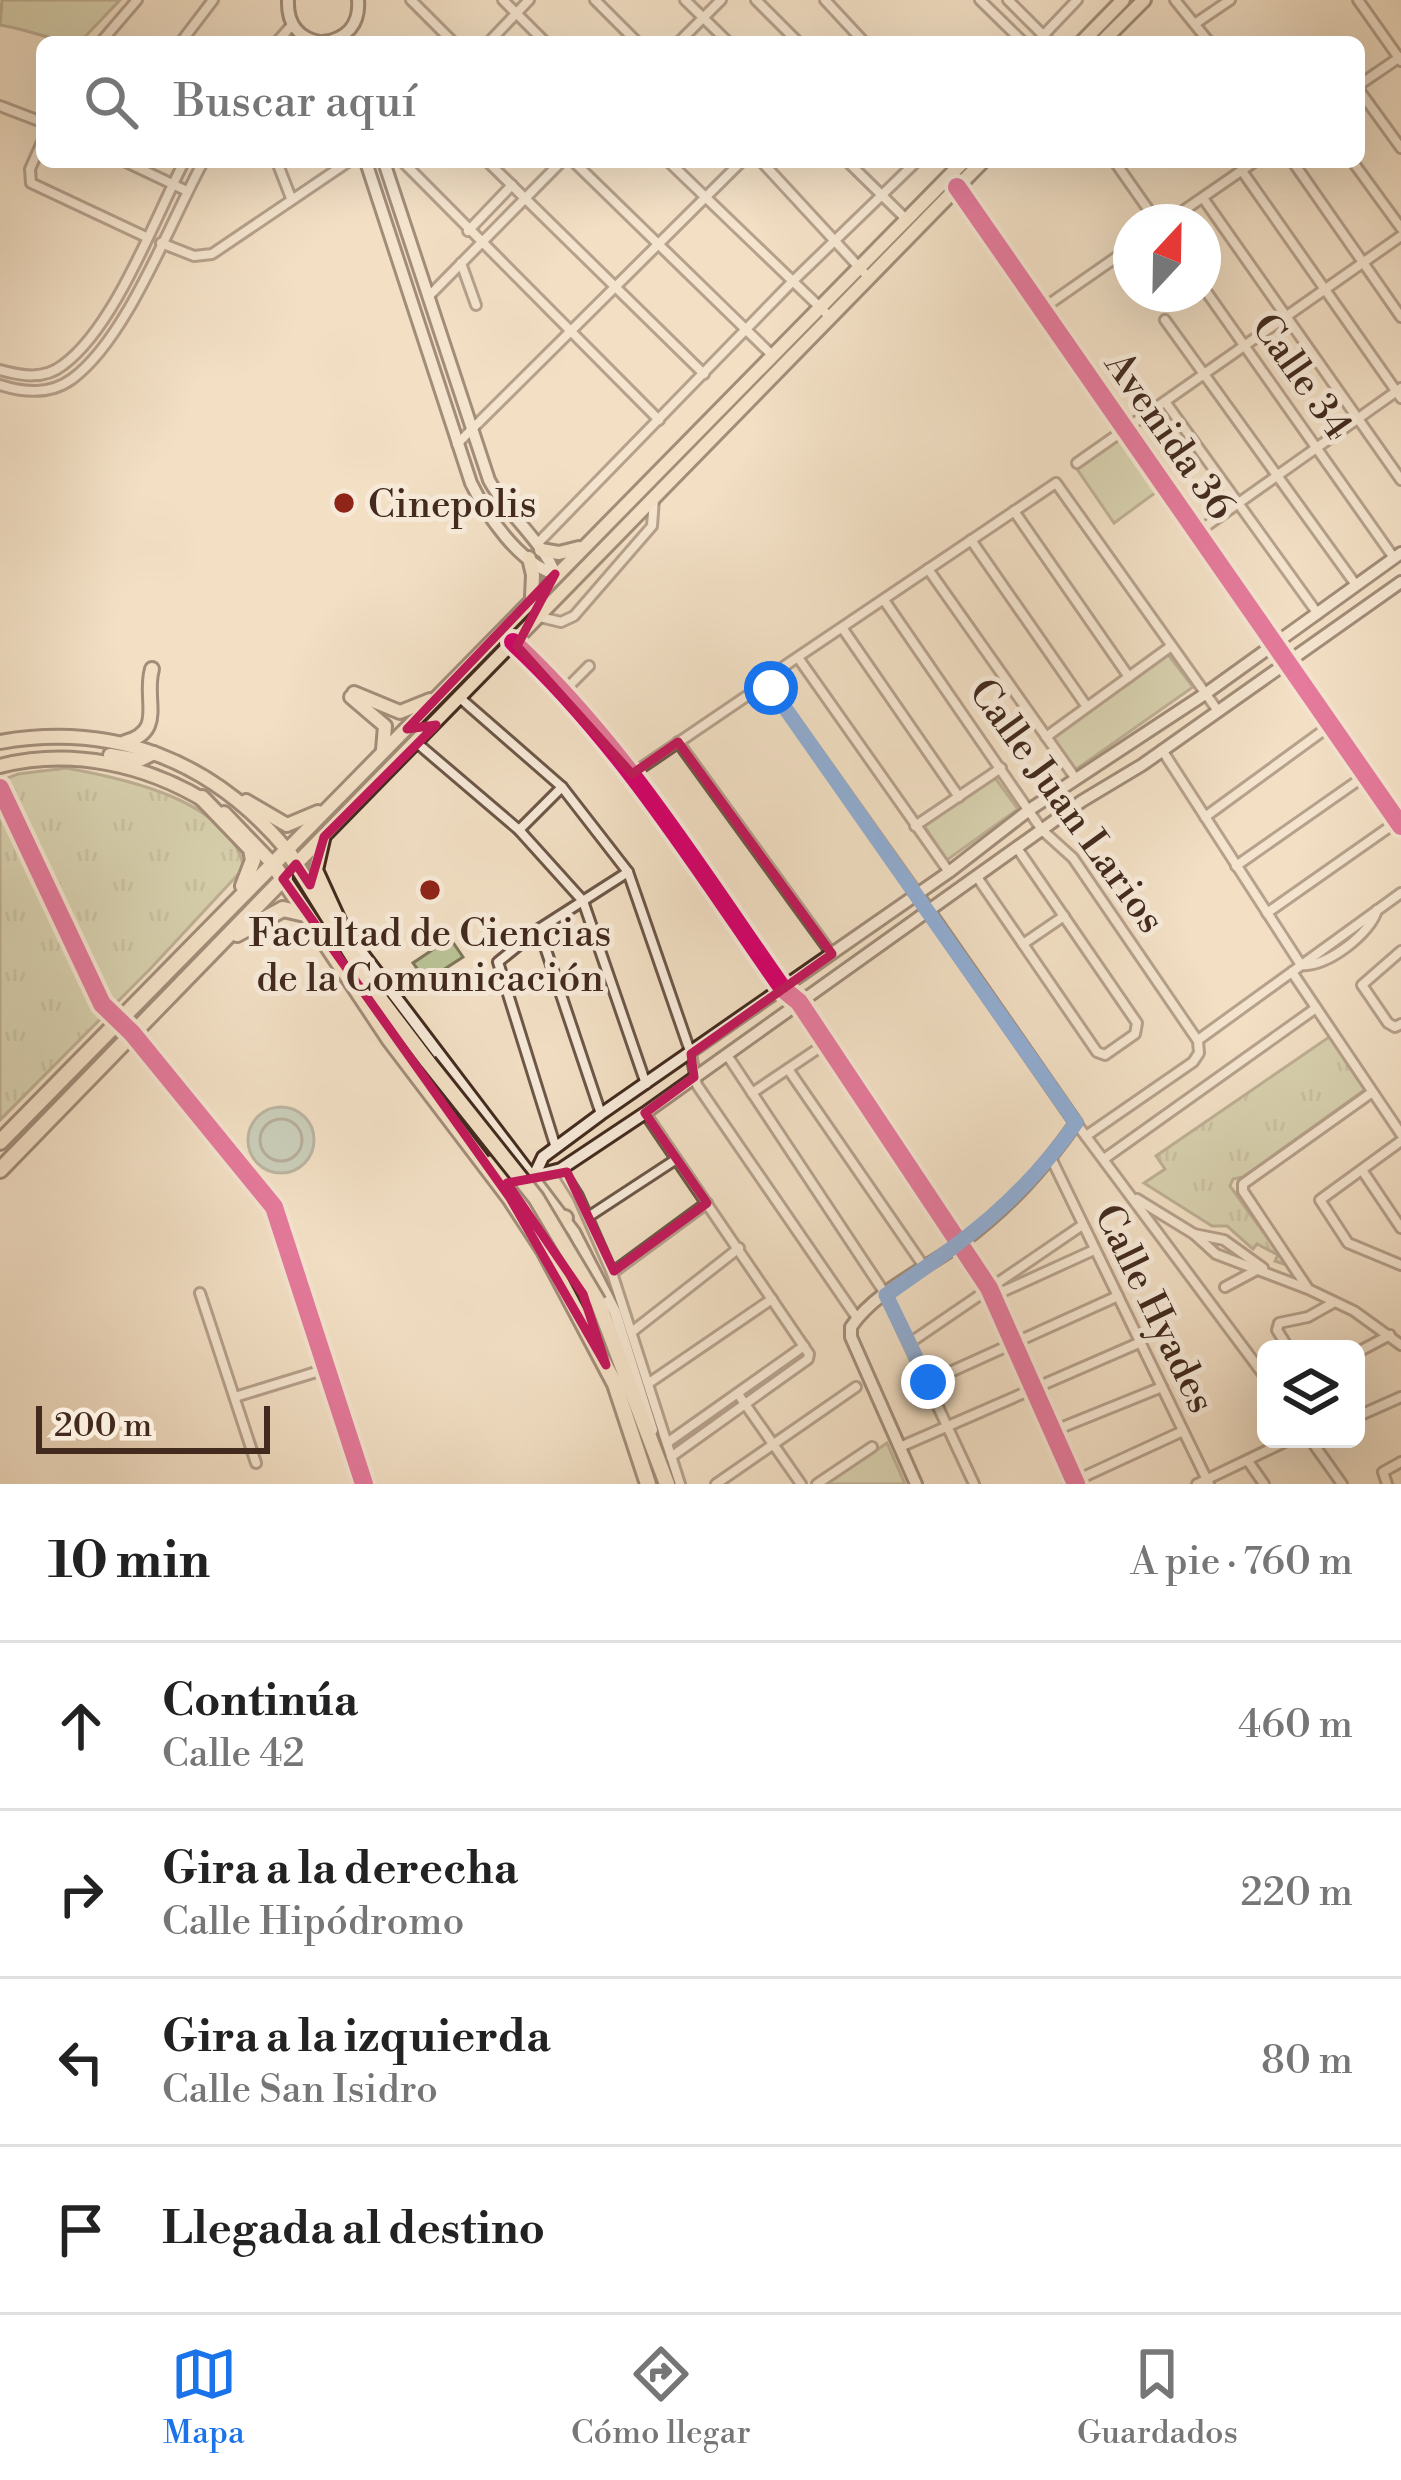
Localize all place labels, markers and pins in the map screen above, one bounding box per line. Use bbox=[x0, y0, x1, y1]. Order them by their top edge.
place label: Cinepolis bbox=[368, 481, 537, 530]
marker: Cinepolis bbox=[331, 490, 357, 516]
marker: Facultad de Ciencias de la Comunicación bbox=[417, 877, 443, 903]
place label: Facultad de Ciencias de la Comunicación bbox=[249, 910, 611, 1004]

